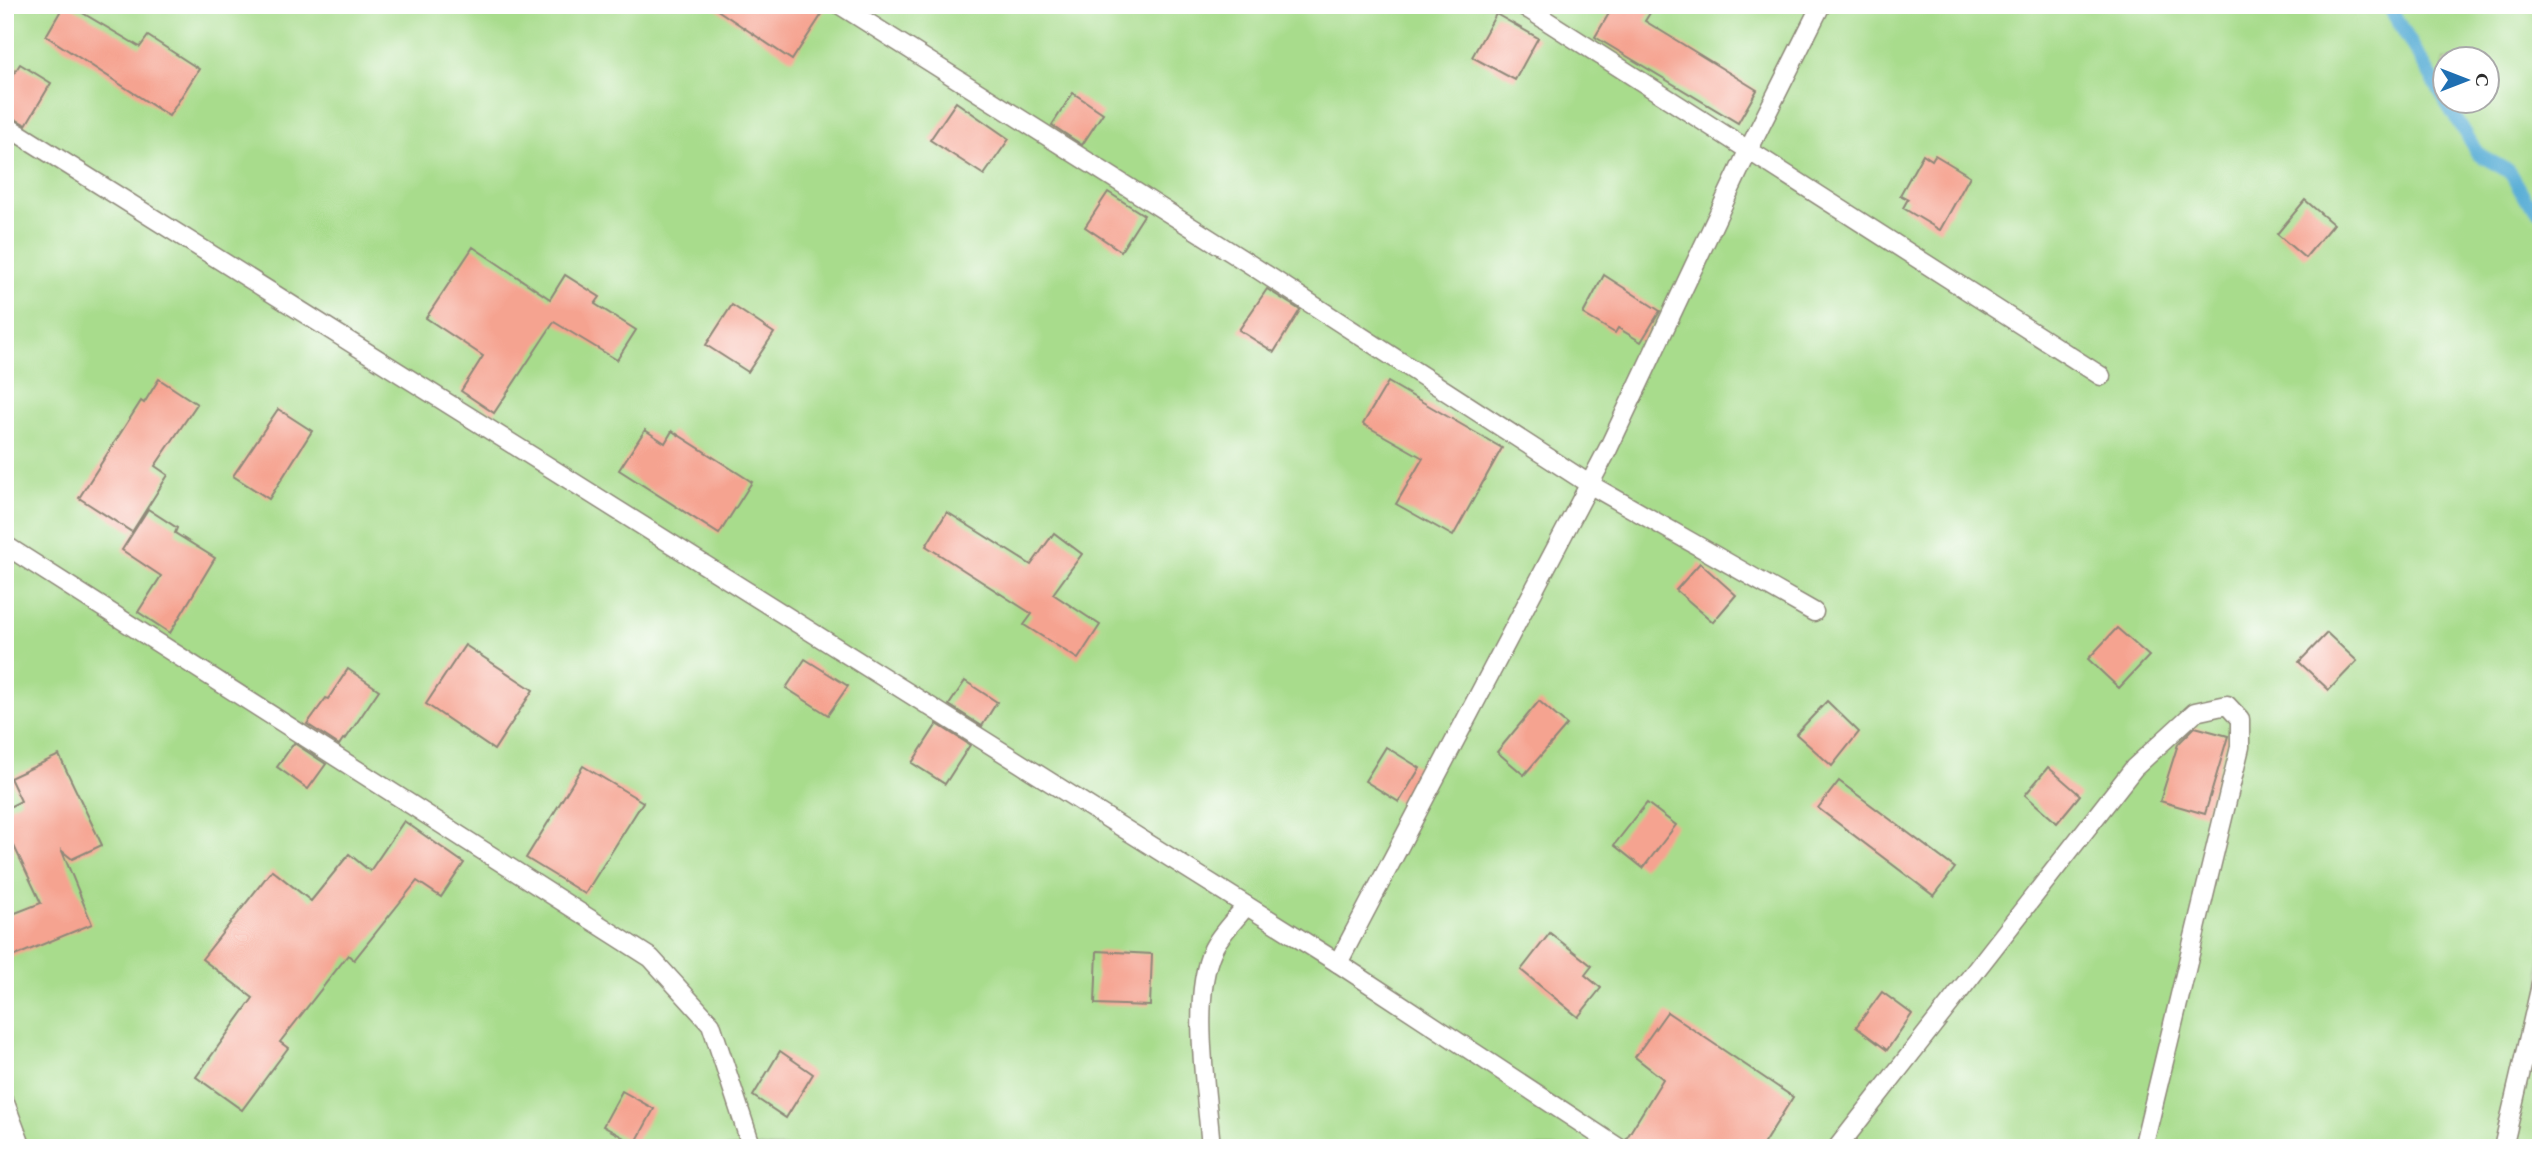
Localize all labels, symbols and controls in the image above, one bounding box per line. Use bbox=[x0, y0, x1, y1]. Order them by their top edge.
north arrow bbox=[2430, 46, 2500, 116]
text: С bbox=[2470, 73, 2495, 87]

